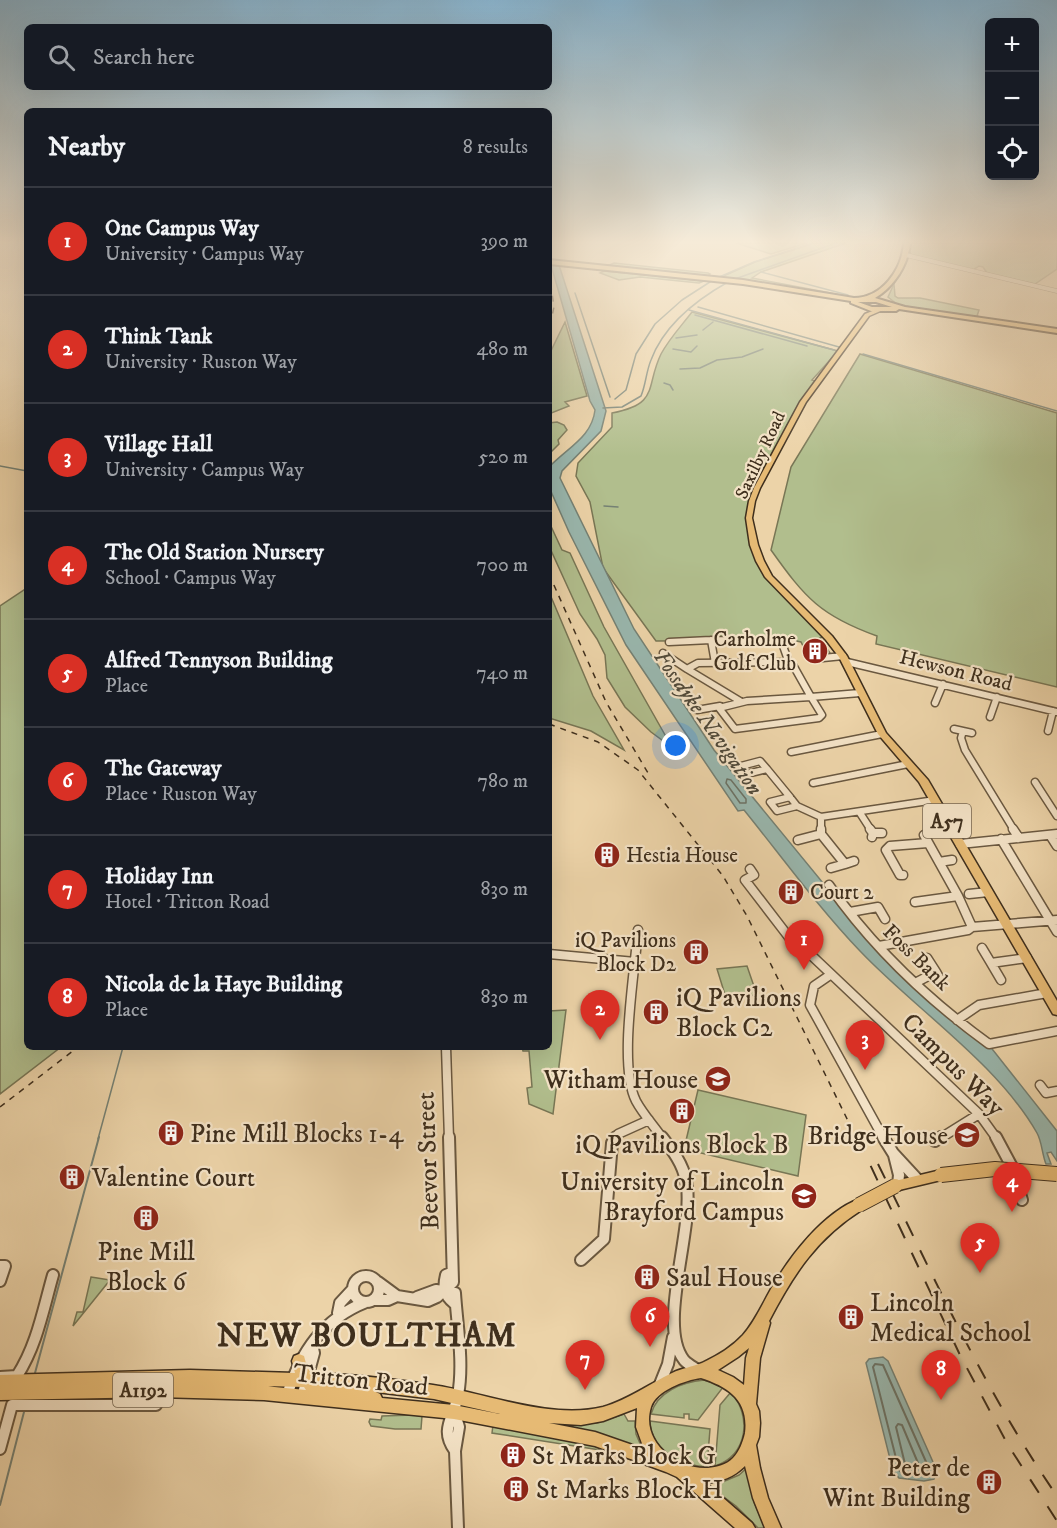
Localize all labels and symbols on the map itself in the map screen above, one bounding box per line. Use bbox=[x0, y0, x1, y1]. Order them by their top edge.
street label: Saxilby Road bbox=[731, 408, 791, 503]
place label: Carholme Golf Club bbox=[714, 627, 796, 677]
building icon: Carholme Golf Club bbox=[800, 636, 830, 666]
street label: Hewson Road bbox=[897, 644, 1015, 698]
water label: Fossdyke Navigation bbox=[648, 645, 768, 801]
your location bbox=[661, 731, 690, 760]
road number: A57 bbox=[923, 804, 971, 838]
building icon: Hestia House bbox=[592, 840, 622, 870]
place label: Hestia House bbox=[626, 843, 738, 869]
building icon: Court 2 bbox=[776, 877, 806, 907]
place label: Court 2 bbox=[810, 880, 874, 906]
street label: Foss Bank bbox=[877, 919, 956, 997]
pin: 1 bbox=[784, 920, 824, 970]
place label: iQ Pavilions Block D2 bbox=[575, 928, 677, 978]
building icon: iQ Pavilions Block D2 bbox=[681, 937, 711, 967]
place label: iQ Pavilions Block C2 bbox=[676, 982, 801, 1045]
pin: 2 bbox=[580, 990, 620, 1040]
building icon: iQ Pavilions Block C2 bbox=[641, 997, 671, 1027]
street label: Campus Way bbox=[894, 1006, 1012, 1124]
pin: 3 bbox=[846, 1020, 884, 1070]
place label: Witham House bbox=[542, 1064, 698, 1097]
school or university icon: Witham House bbox=[703, 1064, 733, 1094]
street label: Beevor Street bbox=[410, 1091, 447, 1231]
building icon: iQ Pavilions Block B bbox=[667, 1096, 697, 1126]
building icon: Pine Mill Blocks 1-4 bbox=[156, 1118, 186, 1148]
place label: Pine Mill Blocks 1-4 bbox=[190, 1118, 404, 1151]
place label: Bridge House bbox=[807, 1120, 948, 1153]
school or university icon: Bridge House bbox=[952, 1120, 982, 1150]
place label: iQ Pavilions Block B bbox=[575, 1129, 789, 1162]
building icon: Valentine Court bbox=[57, 1162, 87, 1192]
place label: Valentine Court bbox=[91, 1162, 255, 1195]
pin: 4 bbox=[992, 1162, 1032, 1212]
place label: University of Lincoln Brayford Campus bbox=[560, 1166, 784, 1229]
school or university icon: University of Lincoln Brayford Campus bbox=[789, 1181, 819, 1211]
building icon: Pine Mill Block 6 bbox=[131, 1203, 161, 1233]
pin: 5 bbox=[960, 1224, 1000, 1273]
place label: Pine Mill Block 6 bbox=[97, 1236, 195, 1299]
building icon: Saul House bbox=[632, 1262, 662, 1292]
place label: Saul House bbox=[666, 1262, 783, 1295]
place label: Lincoln Medical School bbox=[870, 1287, 1031, 1350]
pin: 6 bbox=[630, 1298, 670, 1347]
building icon: Lincoln Medical School bbox=[836, 1302, 866, 1332]
district label: NEW BOULTHAM bbox=[217, 1316, 517, 1357]
pin: 7 bbox=[566, 1340, 604, 1390]
pin: 8 bbox=[922, 1350, 960, 1400]
street label: Tritton Road bbox=[292, 1357, 430, 1404]
road number: A1192 bbox=[113, 1373, 173, 1407]
building icon: St Marks Block G bbox=[498, 1440, 528, 1470]
place label: St Marks Block G bbox=[532, 1440, 716, 1473]
place label: Peter de Wint Building bbox=[822, 1452, 970, 1515]
building icon: Peter de Wint Building bbox=[974, 1467, 1004, 1497]
building icon: St Marks Block H bbox=[501, 1474, 531, 1504]
place label: St Marks Block H bbox=[536, 1474, 723, 1507]

